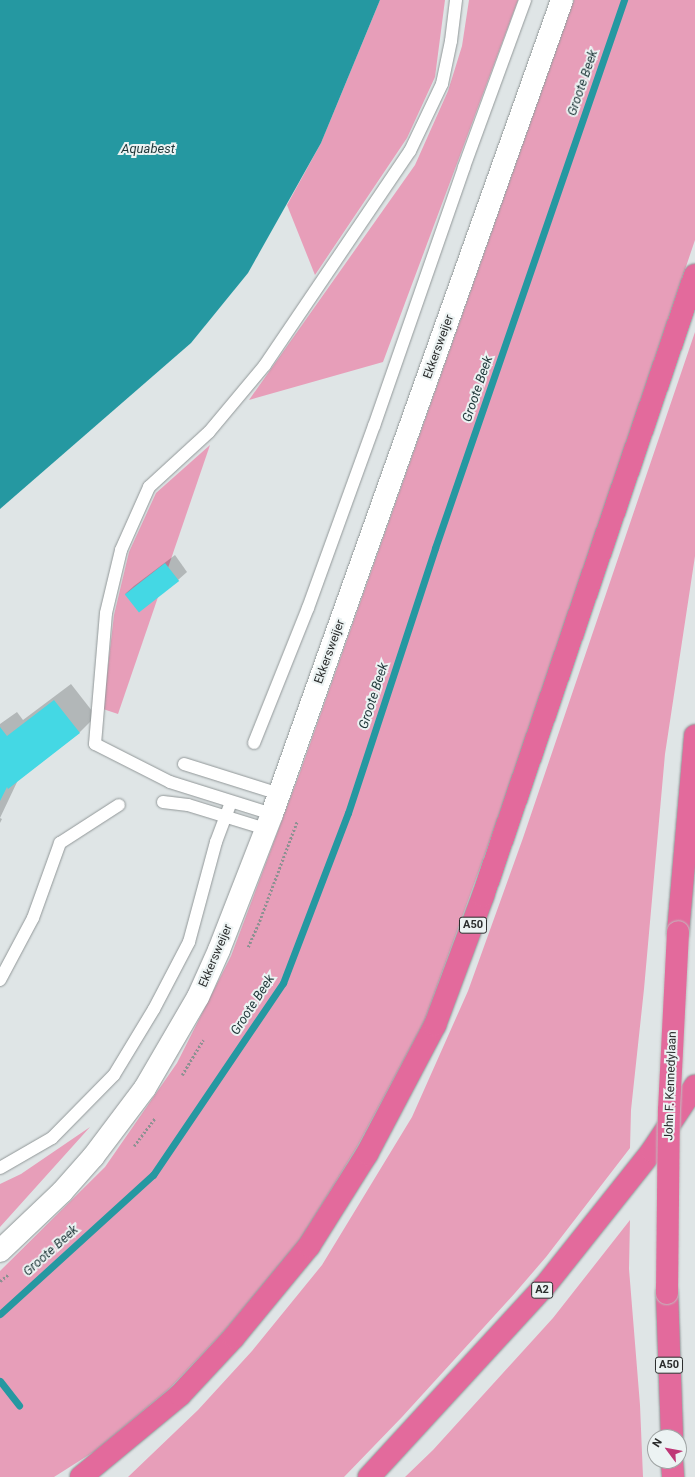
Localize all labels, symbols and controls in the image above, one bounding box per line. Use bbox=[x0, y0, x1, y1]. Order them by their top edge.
water label: Groote Beek bbox=[564, 48, 602, 118]
water label: Aquabest bbox=[121, 141, 175, 157]
street label: Ekkersweijer bbox=[421, 313, 457, 381]
water label: Groote Beek bbox=[459, 354, 497, 424]
street label: Ekkersweijer bbox=[312, 618, 348, 686]
water label: Groote Beek bbox=[356, 661, 392, 731]
road number: A50 bbox=[458, 916, 488, 934]
street label: Ekkersweijer bbox=[196, 922, 236, 990]
water label: Groote Beek bbox=[228, 972, 278, 1038]
street label: John F. Kennedylaan bbox=[662, 1031, 680, 1141]
water label: Groote Beek bbox=[20, 1222, 82, 1280]
road number: A2 bbox=[531, 1281, 553, 1299]
road number: A50 bbox=[654, 1356, 684, 1374]
north arrow bbox=[647, 1429, 687, 1469]
text: N bbox=[650, 1436, 665, 1450]

